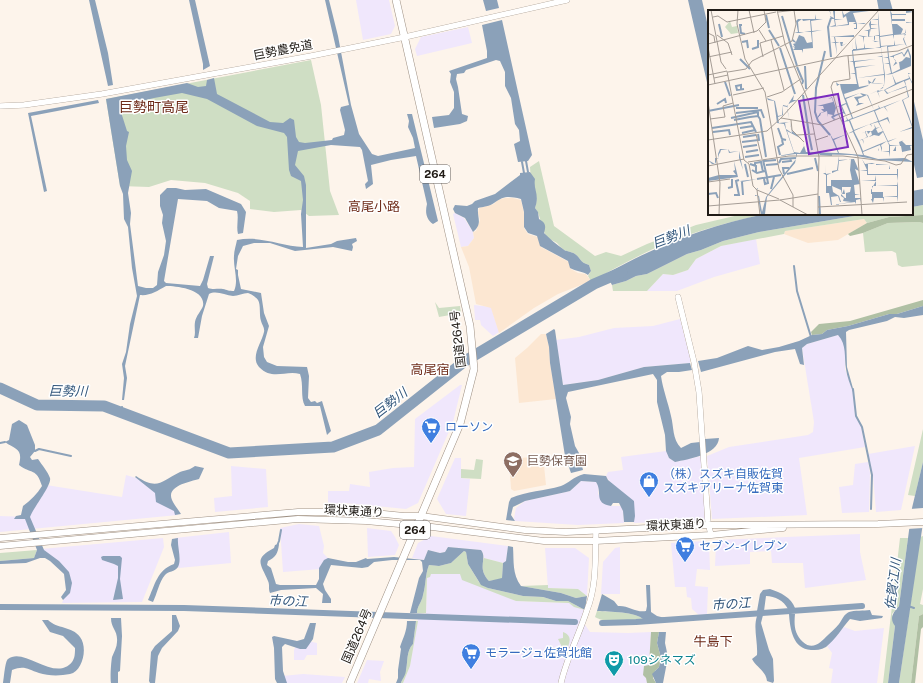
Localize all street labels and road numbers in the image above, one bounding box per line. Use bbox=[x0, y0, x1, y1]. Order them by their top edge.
street label: 巨勢農免道 bbox=[252, 37, 314, 63]
road number: 264 bbox=[420, 165, 450, 183]
street label: 国道264号 bbox=[448, 309, 468, 369]
street label: 環状東通り bbox=[324, 502, 384, 520]
street label: 環状東通り bbox=[646, 516, 706, 534]
road number: 264 bbox=[400, 521, 430, 539]
street label: 国道264号 bbox=[339, 606, 375, 666]

